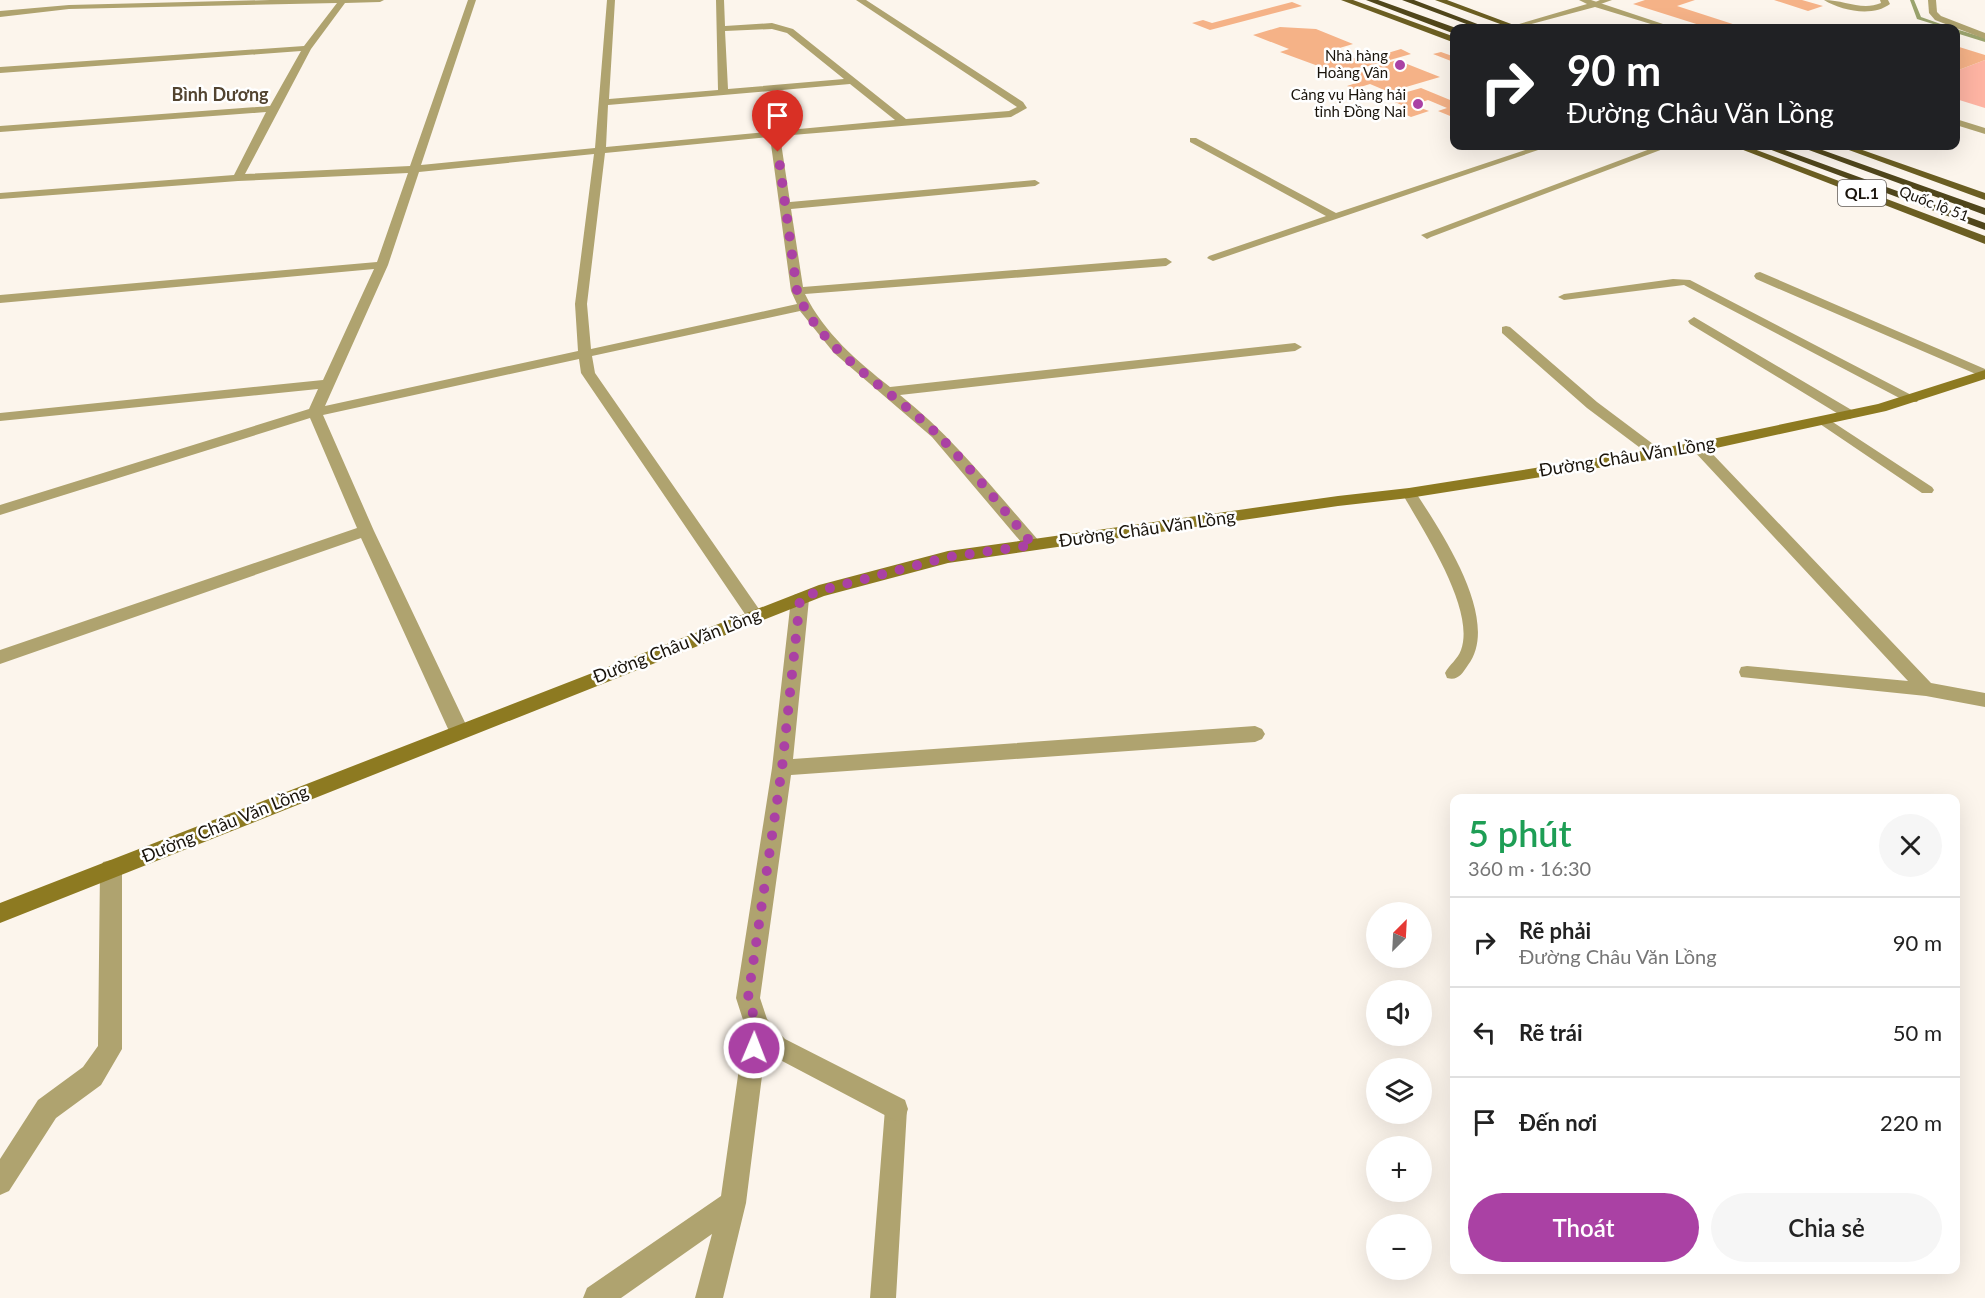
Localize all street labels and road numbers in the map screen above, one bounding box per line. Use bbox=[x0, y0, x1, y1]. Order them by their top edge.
road number: QL.1 bbox=[1838, 180, 1886, 206]
street label: Quốc lộ 51 bbox=[1897, 182, 1972, 225]
street label: Đường Châu Văn Lồng bbox=[1537, 431, 1716, 481]
street label: Đường Châu Văn Lồng bbox=[1057, 505, 1236, 551]
street label: Đường Châu Văn Lồng bbox=[590, 603, 764, 687]
street label: Đường Châu Văn Lồng bbox=[138, 780, 311, 867]

